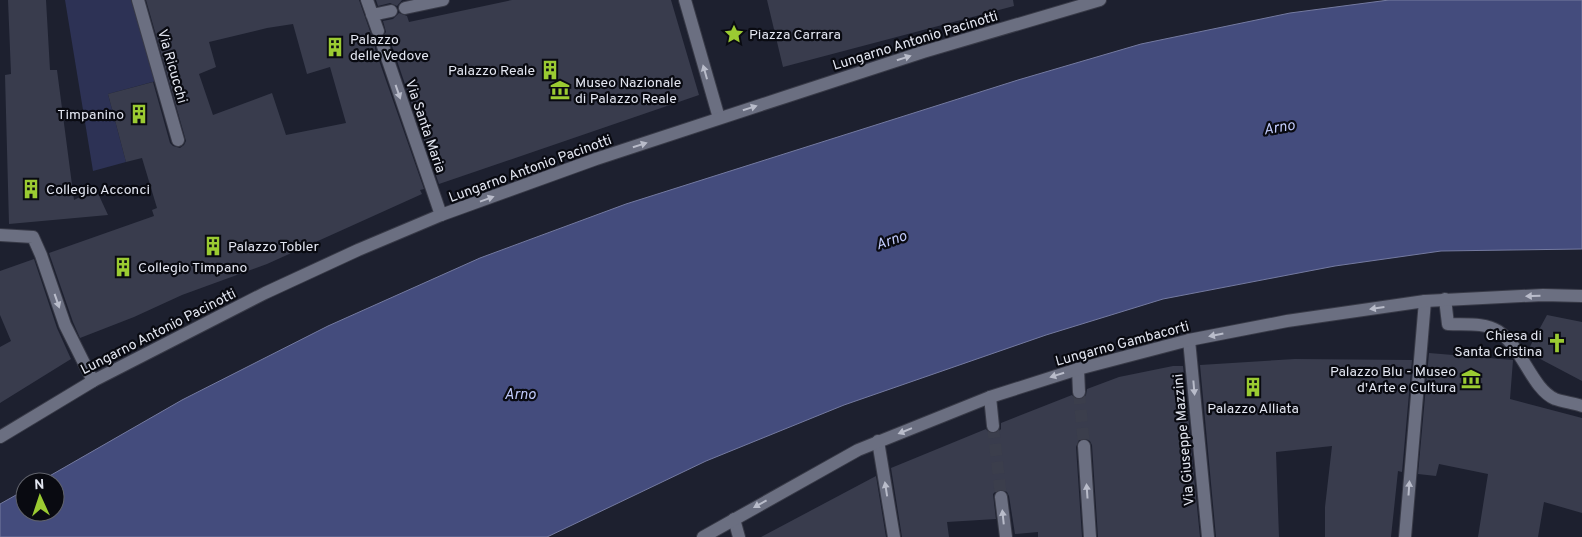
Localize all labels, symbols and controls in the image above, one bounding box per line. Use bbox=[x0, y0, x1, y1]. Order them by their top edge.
street label: Lungarno Antonio Pacinotti bbox=[831, 8, 1000, 75]
place icon: Piazza Carrara bbox=[723, 23, 745, 45]
street label: Via Ricucchi bbox=[153, 27, 190, 105]
place label: Piazza Carrara bbox=[749, 27, 841, 44]
place label: Palazzo delle Vedove bbox=[350, 32, 429, 65]
building icon: Palazzo delle Vedove bbox=[324, 36, 346, 58]
one-way arrow bbox=[897, 54, 912, 61]
building icon: Palazzo Reale bbox=[539, 59, 561, 81]
place label: Palazzo Reale bbox=[448, 63, 535, 80]
one-way arrow bbox=[701, 64, 709, 79]
place label: Museo Nazionale di Palazzo Reale bbox=[575, 75, 681, 108]
street label: Via Santa Maria bbox=[401, 78, 448, 175]
museum icon: Museo Nazionale di Palazzo Reale bbox=[549, 79, 571, 101]
one-way arrow bbox=[395, 85, 403, 100]
building icon: Timpanino bbox=[128, 103, 150, 125]
one-way arrow bbox=[742, 104, 757, 112]
place label: Timpanino bbox=[57, 107, 124, 124]
water label: Arno bbox=[1262, 117, 1296, 140]
street label: Lungarno Antonio Pacinotti bbox=[447, 132, 614, 207]
one-way arrow bbox=[633, 141, 648, 149]
building icon: Collegio Acconci bbox=[20, 178, 42, 200]
place label: Collegio Acconci bbox=[46, 182, 150, 199]
one-way arrow bbox=[480, 195, 495, 203]
water label: Arno bbox=[873, 227, 910, 256]
building icon: Palazzo Tobler bbox=[202, 235, 224, 257]
place label: Palazzo Tobler bbox=[228, 239, 319, 256]
building icon: Collegio Timpano bbox=[112, 256, 134, 278]
place label: Collegio Timpano bbox=[138, 260, 248, 277]
street label: Lungarno Antonio Pacinotti bbox=[78, 286, 239, 379]
one-way arrow bbox=[1525, 292, 1541, 300]
one-way arrow bbox=[53, 294, 61, 309]
one-way arrow bbox=[1368, 304, 1384, 312]
street label: Lungarno Gambacorti bbox=[1054, 318, 1191, 370]
place label: Chiesa di Santa Cristina bbox=[1454, 328, 1542, 361]
one-way arrow bbox=[1208, 331, 1224, 339]
church icon: Chiesa di Santa Cristina bbox=[1546, 332, 1568, 354]
place label: Palazzo Blu - Museo d'Arte e Cultura bbox=[1330, 364, 1456, 397]
museum icon: Palazzo Blu - Museo d'Arte e Cultura bbox=[1460, 368, 1482, 390]
one-way arrow bbox=[1050, 372, 1065, 379]
street label: Via Giuseppe Mazzini bbox=[1170, 373, 1199, 507]
building icon: Palazzo Alliata bbox=[1242, 376, 1264, 398]
one-way arrow bbox=[1190, 381, 1198, 397]
water label: Arno bbox=[504, 386, 536, 405]
place label: Palazzo Alliata bbox=[1207, 401, 1299, 418]
one-way arrow bbox=[897, 427, 912, 435]
north arrow bbox=[15, 472, 65, 522]
text: N bbox=[34, 477, 45, 494]
one-way arrow bbox=[1406, 480, 1414, 496]
one-way arrow bbox=[882, 481, 890, 497]
one-way arrow bbox=[1082, 483, 1090, 499]
one-way arrow bbox=[754, 500, 767, 509]
one-way arrow bbox=[999, 509, 1007, 525]

